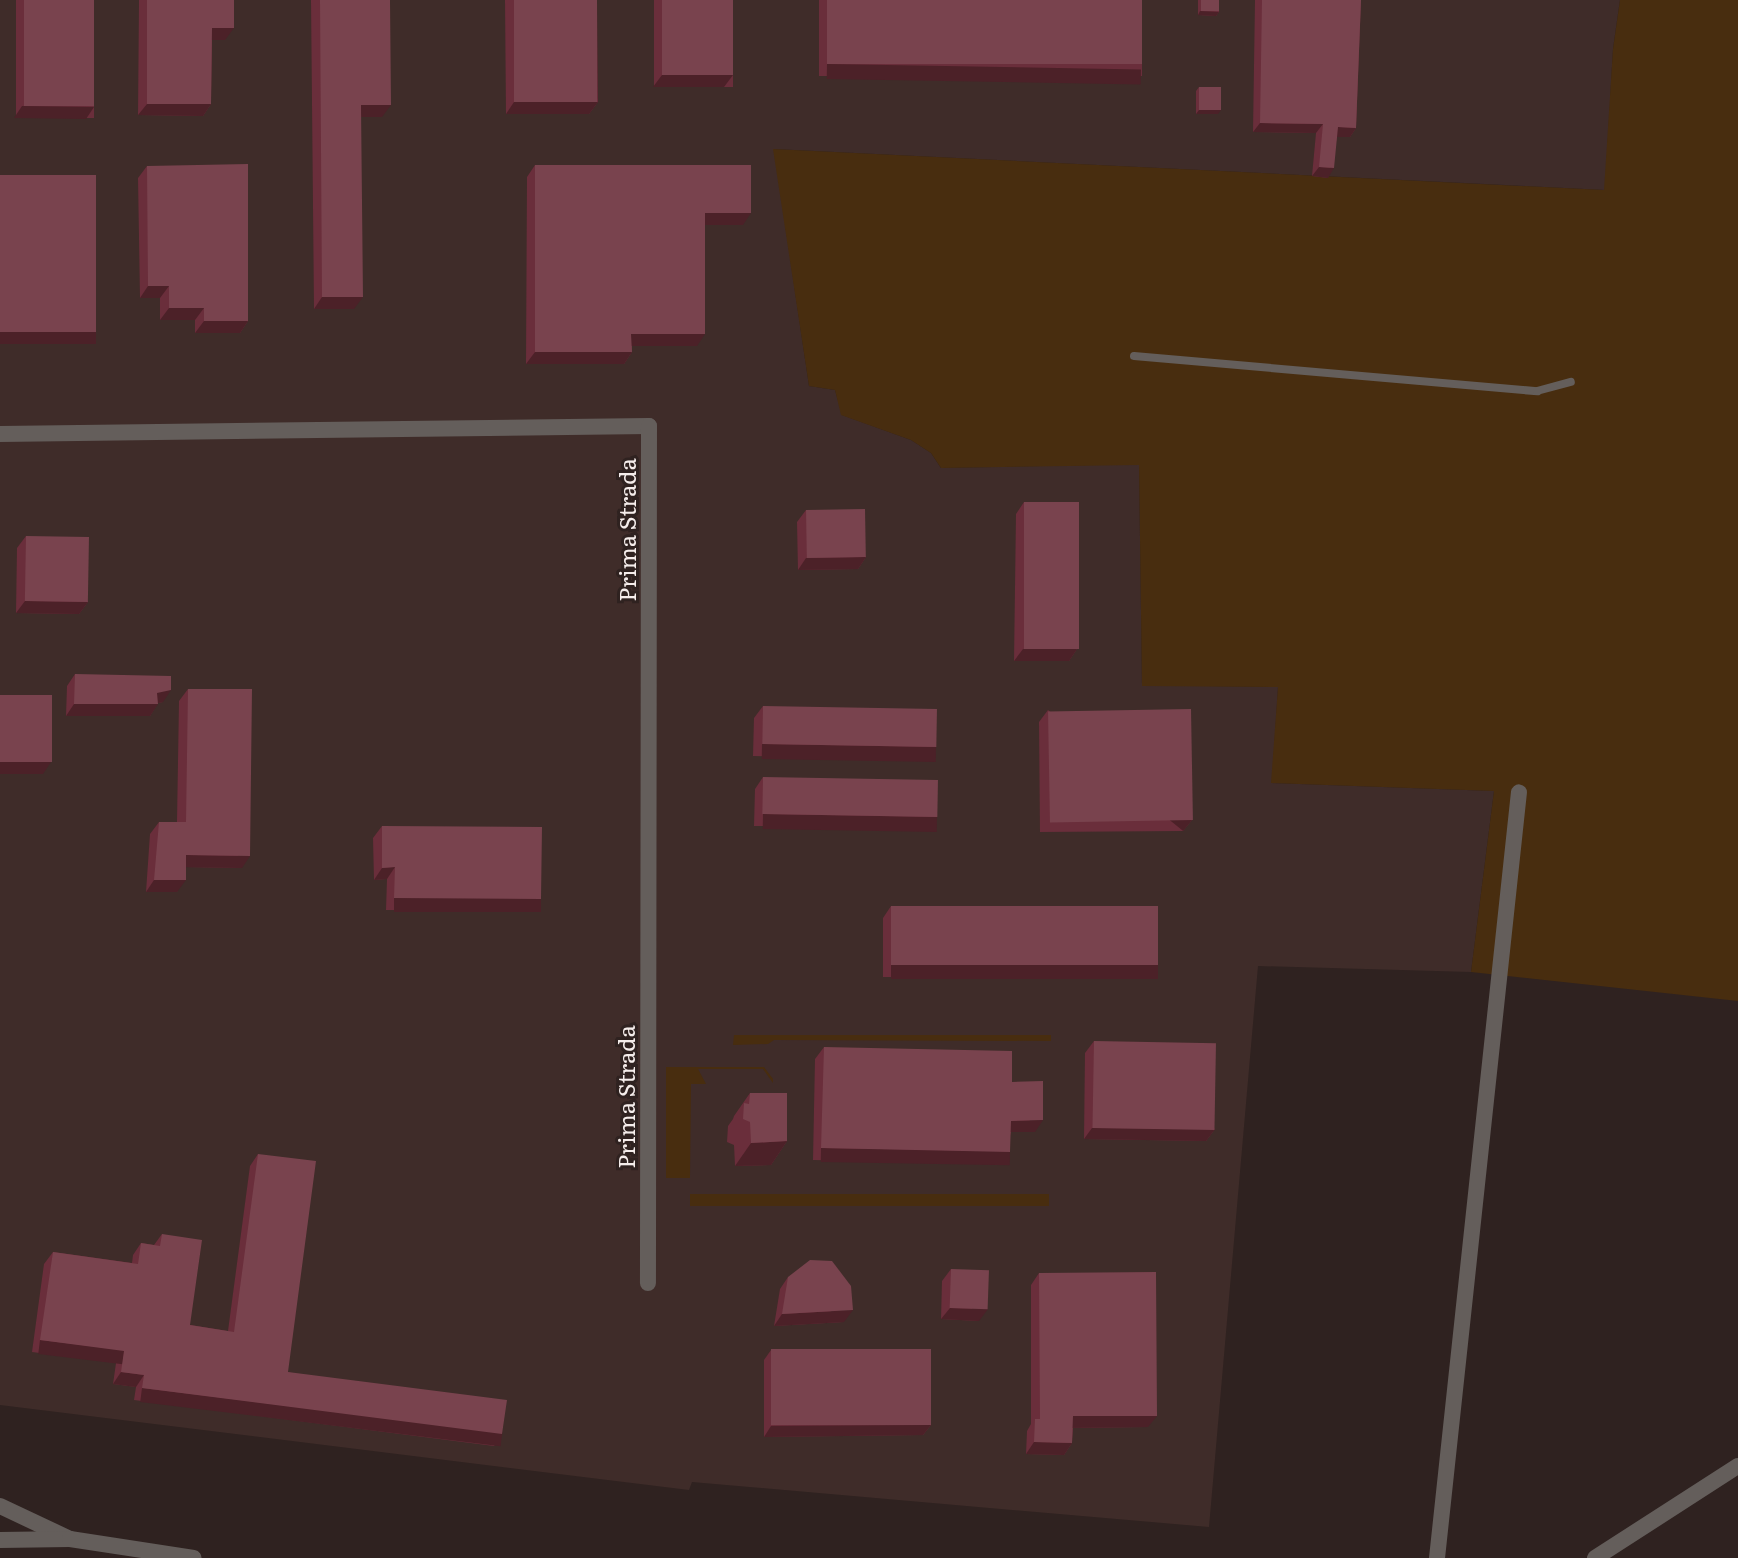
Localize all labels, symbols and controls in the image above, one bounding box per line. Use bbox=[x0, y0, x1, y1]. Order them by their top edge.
street label: Prima Strada bbox=[612, 458, 640, 602]
street label: Prima Strada bbox=[611, 1025, 639, 1169]

